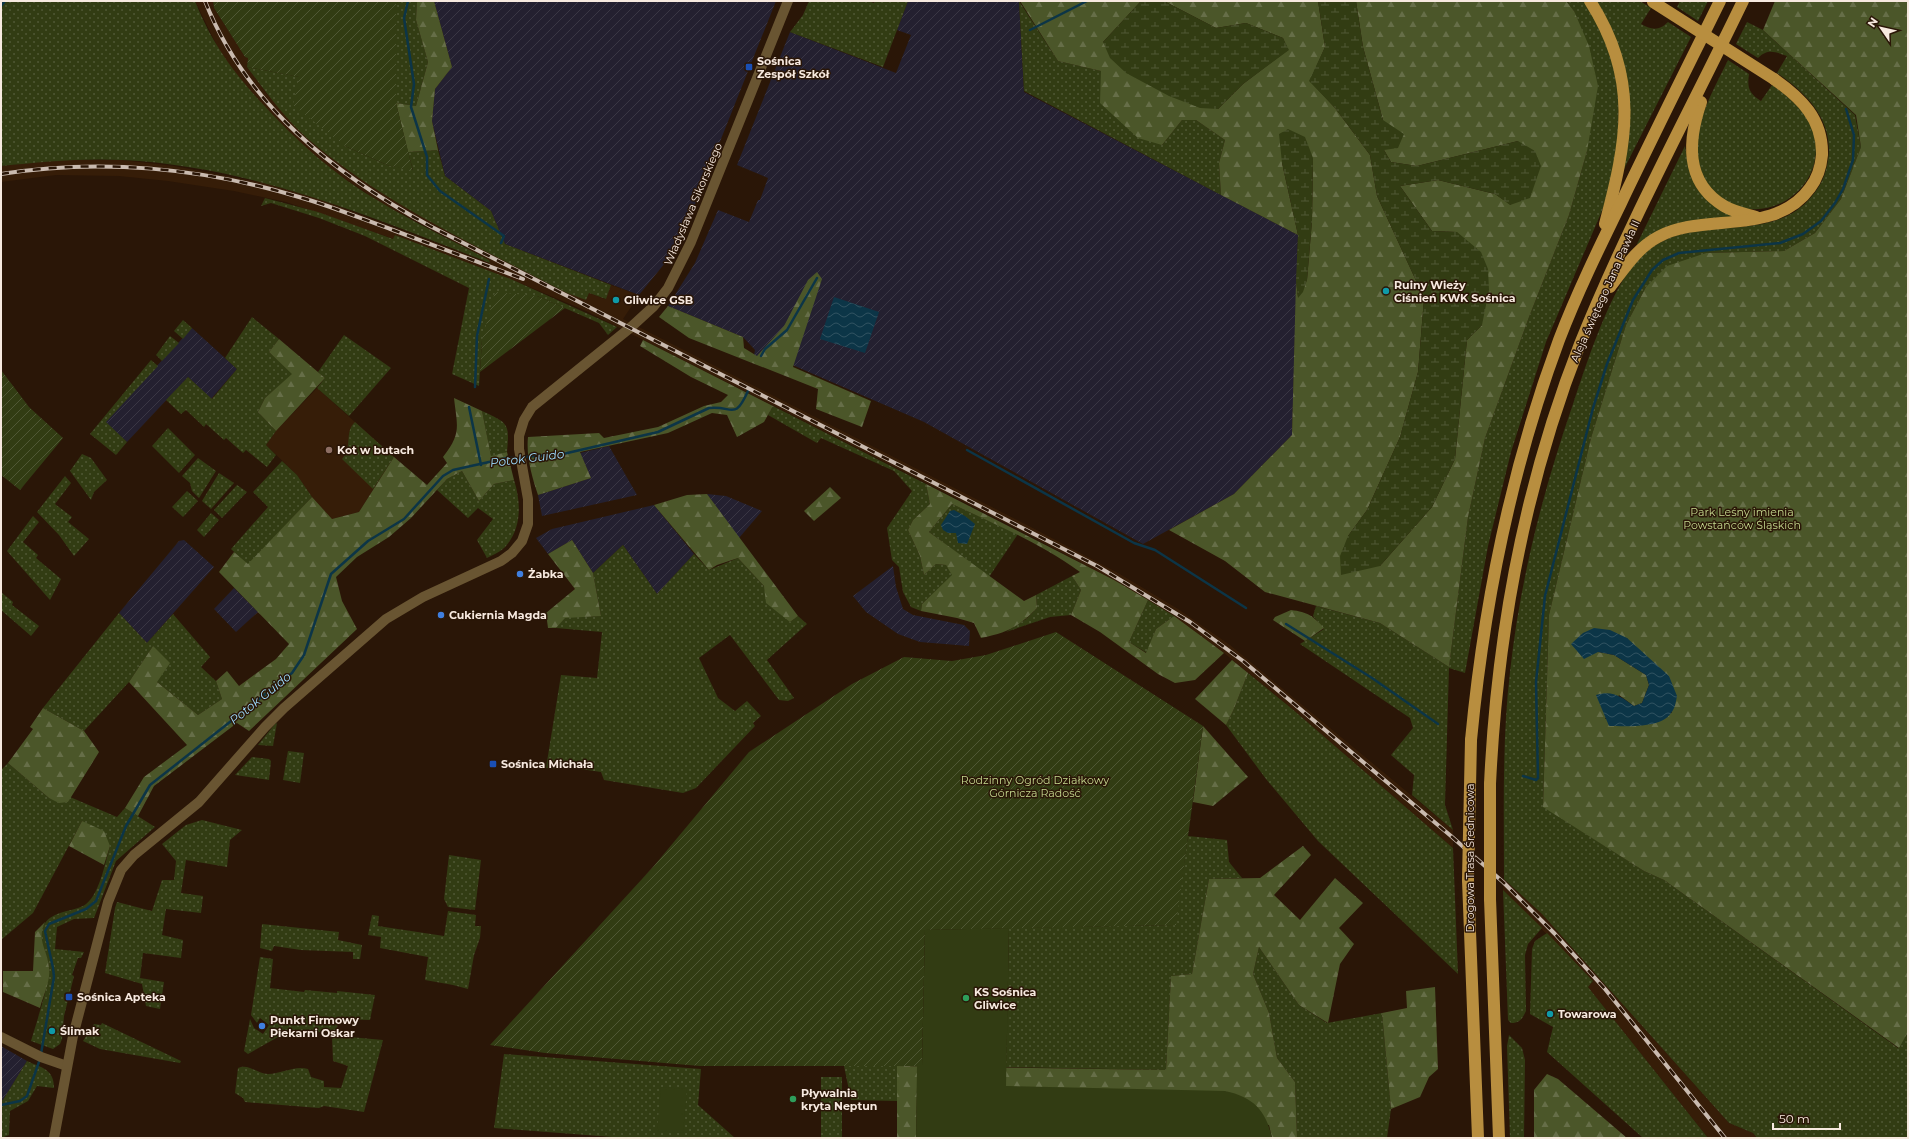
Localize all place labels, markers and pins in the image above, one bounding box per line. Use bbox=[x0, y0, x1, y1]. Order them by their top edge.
place label: Sośnica Zespół Szkół bbox=[757, 54, 830, 81]
marker: Sośnica Zespół Szkół bbox=[744, 62, 754, 72]
place label: Ruiny Wieży Ciśnień KWK Sośnica bbox=[1394, 278, 1516, 305]
marker: Ruiny Wieży Ciśnień KWK Sośnica bbox=[1381, 286, 1391, 296]
place label: Gliwice GSB bbox=[624, 293, 693, 307]
marker: Gliwice GSB bbox=[611, 295, 621, 305]
place label: Kot w butach bbox=[337, 443, 414, 457]
marker: Kot w butach bbox=[324, 445, 334, 455]
place label: Żabka bbox=[528, 567, 564, 581]
marker: Żabka bbox=[515, 569, 525, 579]
place label: Cukiernia Magda bbox=[449, 608, 547, 622]
marker: Cukiernia Magda bbox=[436, 610, 446, 620]
place label: Sośnica Michała bbox=[501, 757, 594, 771]
marker: Sośnica Michała bbox=[488, 759, 498, 769]
place label: KS Sośnica Gliwice bbox=[974, 985, 1037, 1012]
place label: Sośnica Apteka bbox=[77, 990, 166, 1004]
marker: Sośnica Apteka bbox=[64, 992, 74, 1002]
marker: KS Sośnica Gliwice bbox=[961, 993, 971, 1003]
place label: Towarowa bbox=[1558, 1007, 1617, 1021]
marker: Towarowa bbox=[1545, 1009, 1555, 1019]
place label: Punkt Firmowy Piekarni Oskar bbox=[270, 1013, 359, 1040]
marker: Punkt Firmowy Piekarni Oskar bbox=[257, 1021, 267, 1031]
place label: Ślimak bbox=[60, 1024, 100, 1038]
marker: Ślimak bbox=[47, 1026, 57, 1036]
place label: Pływalnia kryta Neptun bbox=[801, 1086, 877, 1113]
marker: Pływalnia kryta Neptun bbox=[788, 1094, 798, 1104]

